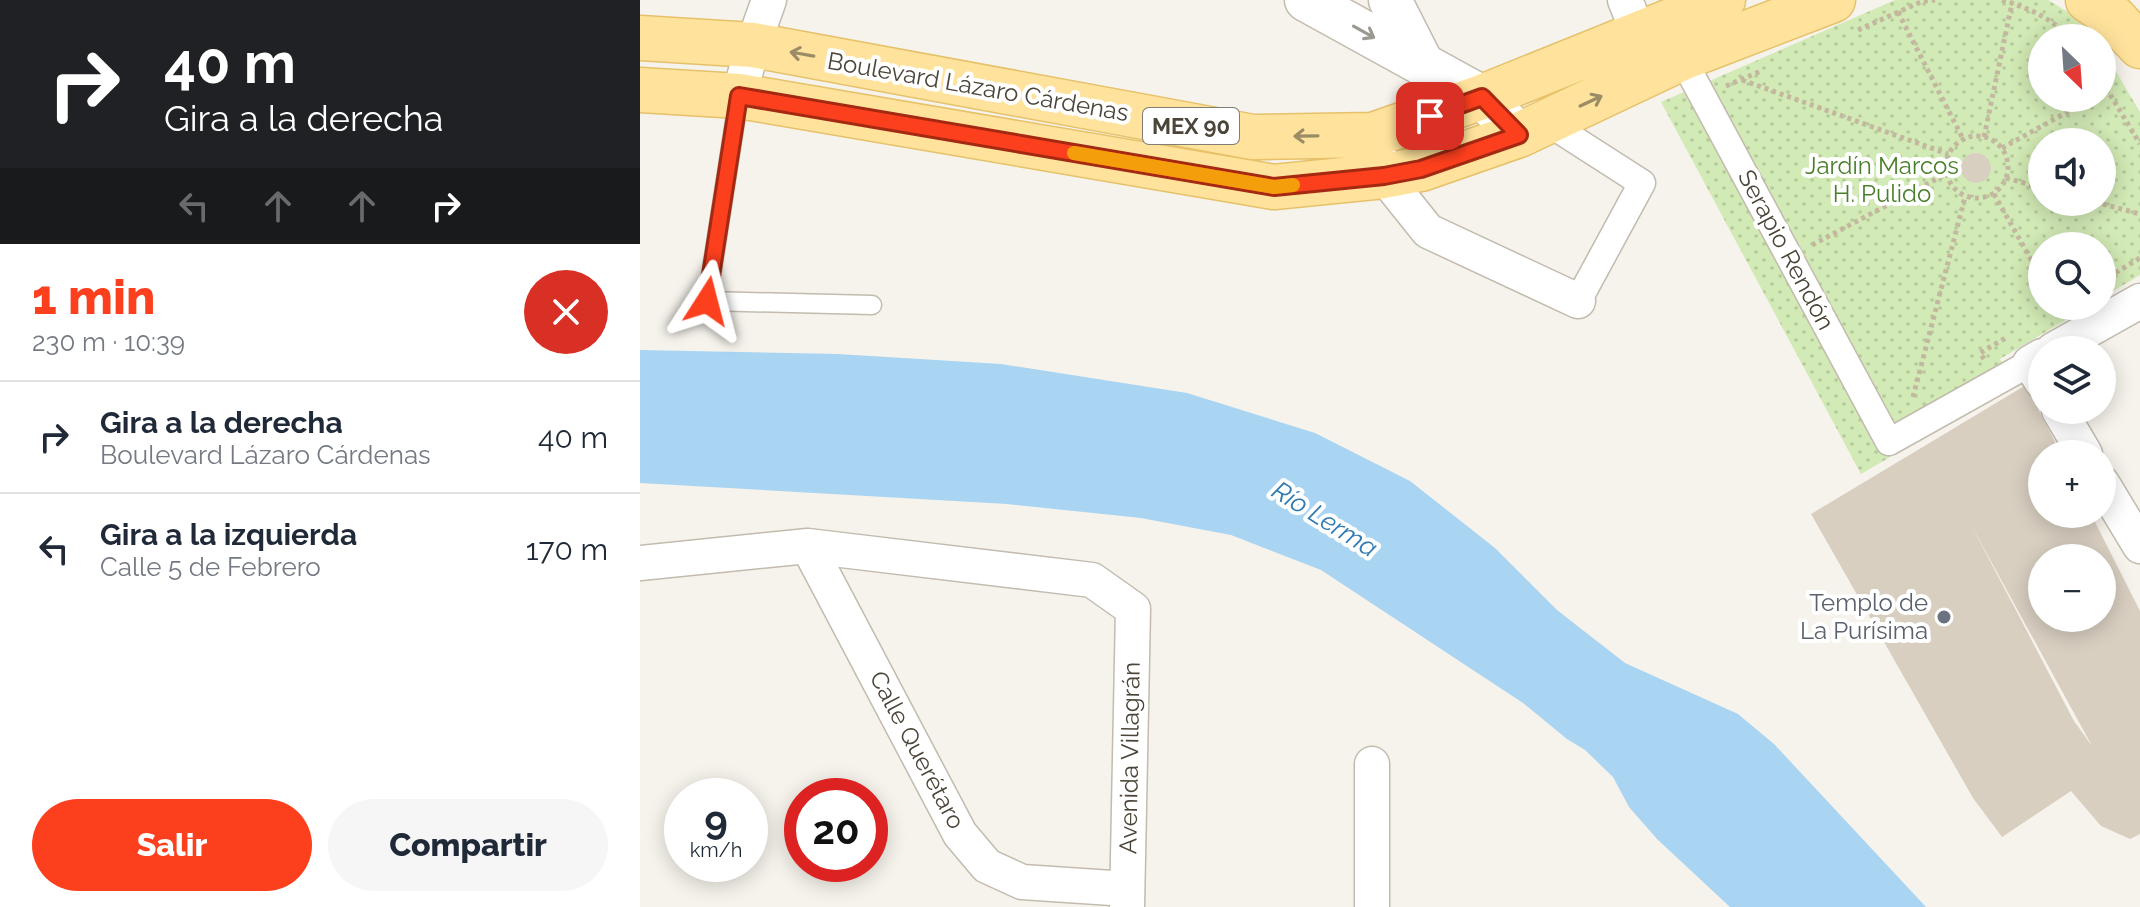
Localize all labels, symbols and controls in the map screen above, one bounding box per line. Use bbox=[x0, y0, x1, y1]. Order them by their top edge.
north arrow bbox=[2028, 24, 2116, 112]
map controls bbox=[2028, 24, 2116, 632]
one-way arrow bbox=[1352, 25, 1376, 41]
text: 40 m bbox=[164, 30, 296, 96]
icon: right bbox=[32, 32, 136, 136]
one-way arrow bbox=[789, 46, 815, 61]
street label: Boulevard Lázaro Cárdenas bbox=[825, 46, 1131, 127]
pin bbox=[1396, 82, 1464, 150]
one-way arrow bbox=[1579, 93, 1603, 108]
icon: arrive bbox=[1408, 94, 1452, 138]
text: Gira a la derecha bbox=[164, 97, 443, 139]
road number: MEX 90 bbox=[1143, 108, 1239, 144]
one-way arrow bbox=[1293, 128, 1320, 144]
button: sound bbox=[2028, 128, 2116, 216]
park label: Jardín Marcos H. Pulido bbox=[1805, 151, 1959, 208]
street label: Serapio Rendón bbox=[1732, 165, 1841, 335]
icon: left bbox=[172, 184, 216, 228]
icon: ahead bbox=[256, 184, 300, 228]
icon: ahead bbox=[340, 184, 384, 228]
icon: right bbox=[424, 184, 468, 228]
button: search bbox=[2028, 232, 2116, 320]
position arrow bbox=[665, 259, 749, 343]
text: 1 min bbox=[32, 269, 155, 325]
button: close bbox=[524, 270, 608, 354]
text: 230 m · 10:39 bbox=[32, 327, 185, 357]
button: layers bbox=[2028, 336, 2116, 424]
text: Gira a la derecha bbox=[100, 405, 343, 440]
icon: right bbox=[32, 415, 76, 459]
text: 40 m bbox=[538, 420, 608, 455]
text: Boulevard Lázaro Cárdenas bbox=[100, 440, 431, 470]
button: + bbox=[2028, 440, 2116, 528]
water label: Río Lerma bbox=[1267, 475, 1383, 563]
text: Gira a la izquierda bbox=[100, 517, 357, 552]
icon: left bbox=[32, 527, 76, 571]
text: 170 m bbox=[526, 532, 608, 567]
button: − bbox=[2028, 544, 2116, 632]
text: Calle 5 de Febrero bbox=[100, 552, 321, 582]
place label: Templo de La Purísima bbox=[1800, 588, 1928, 645]
marker: Templo de La Purísima bbox=[1935, 608, 1953, 626]
street label: Avenida Villagrán bbox=[1113, 662, 1146, 854]
street label: Calle Querétaro bbox=[864, 666, 971, 834]
speed limit sign: 20 bbox=[784, 778, 888, 882]
text: 9 bbox=[704, 796, 728, 843]
button: Salir bbox=[32, 799, 312, 891]
button: Compartir bbox=[328, 799, 608, 891]
text: km/h bbox=[690, 838, 742, 862]

